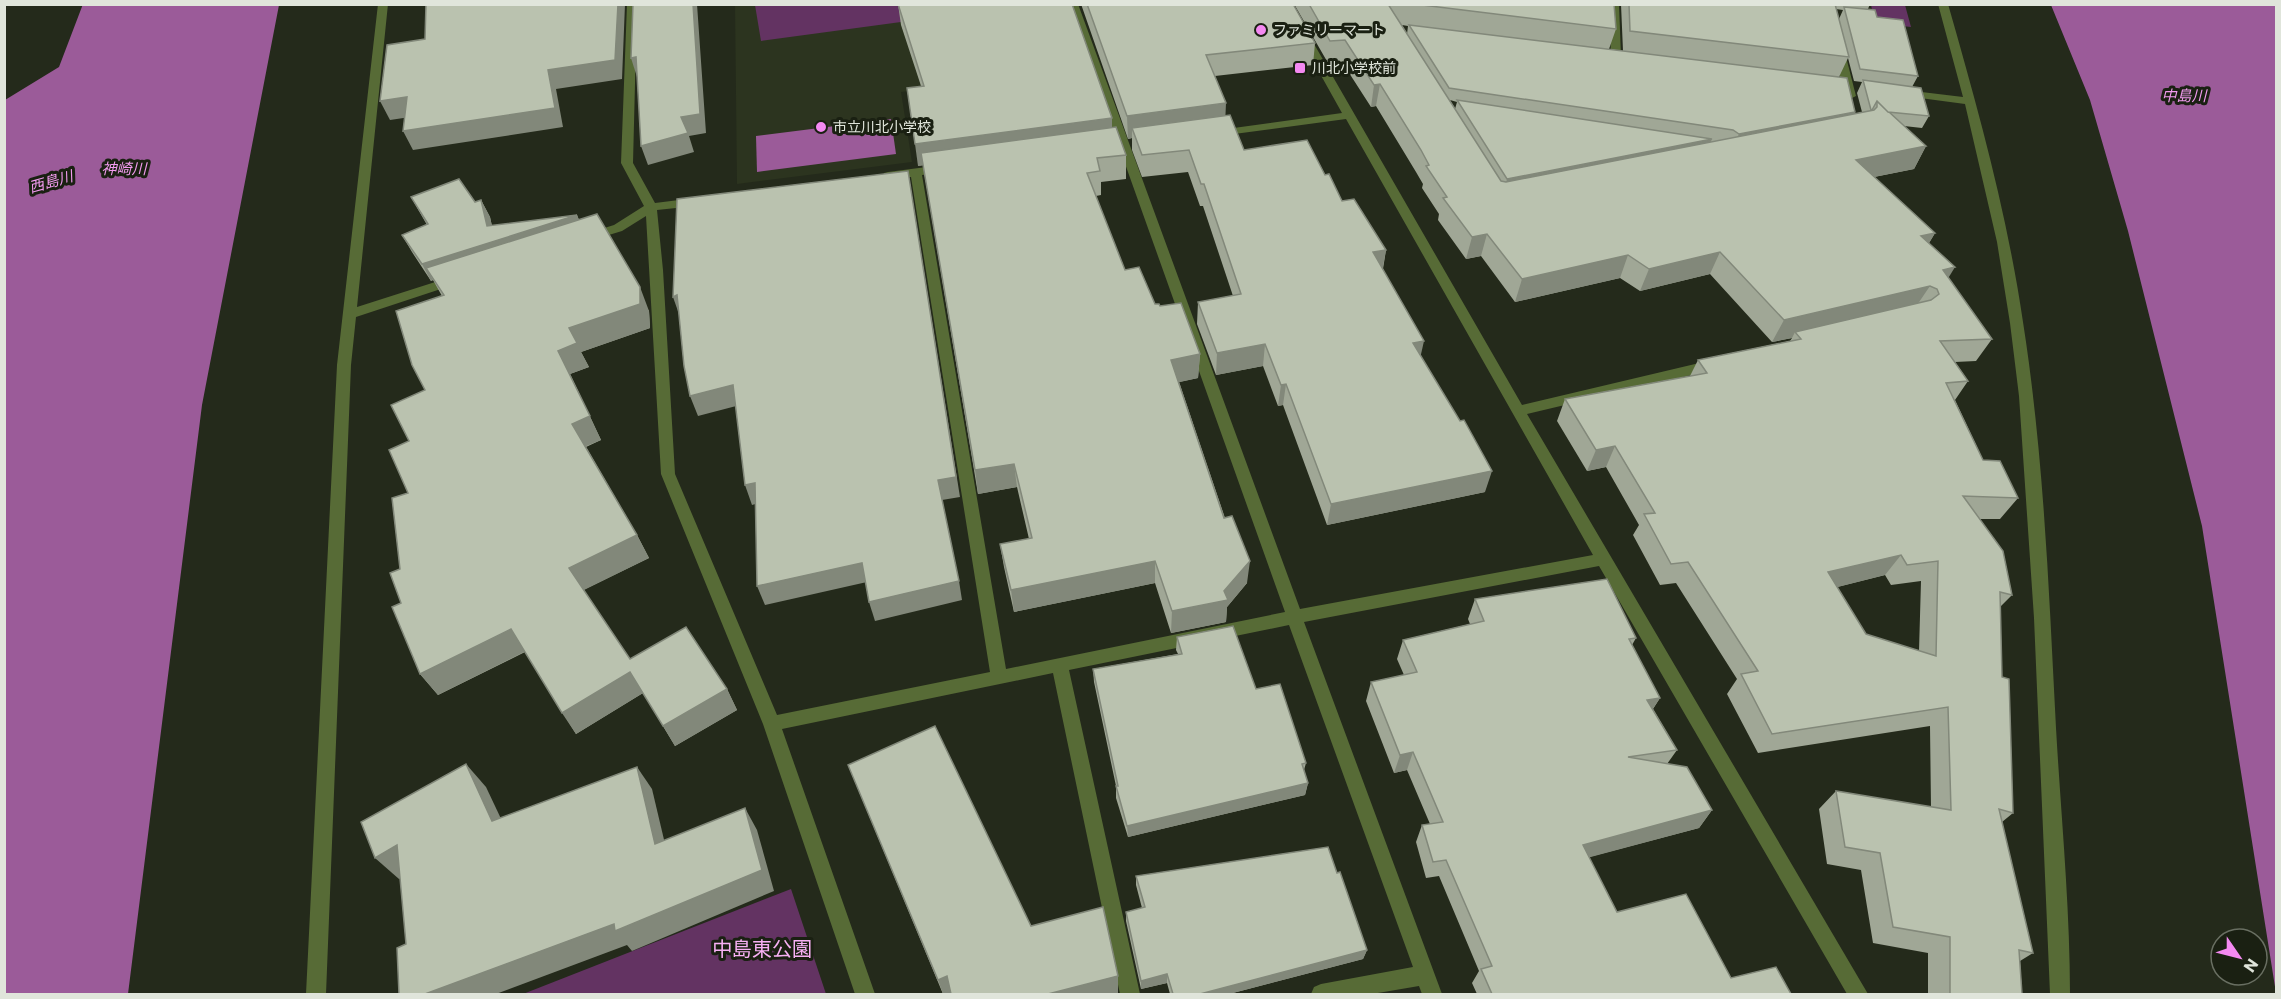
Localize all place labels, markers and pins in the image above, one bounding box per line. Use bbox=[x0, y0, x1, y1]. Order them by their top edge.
place label: ファミリーマート bbox=[1273, 21, 1385, 38]
marker: ファミリーマート bbox=[1254, 23, 1268, 37]
place label: 川北小学校前 bbox=[1312, 59, 1396, 76]
marker: 川北小学校前 bbox=[1293, 61, 1307, 75]
place label: 市立川北小学校 bbox=[833, 118, 931, 135]
marker: 市立川北小学校 bbox=[814, 120, 828, 134]

